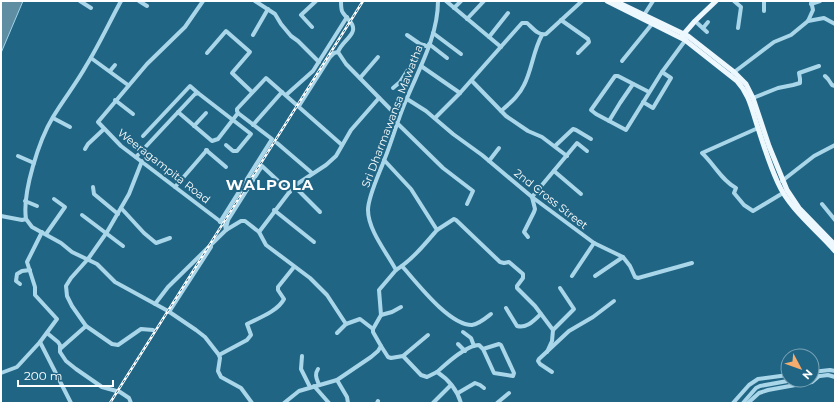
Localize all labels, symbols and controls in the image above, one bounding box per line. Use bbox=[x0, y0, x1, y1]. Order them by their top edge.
street label: Sri Dharmawansa Mawatha bbox=[358, 43, 426, 189]
street label: Weeragampita Road bbox=[115, 125, 213, 207]
street label: 2nd Cross Street bbox=[511, 166, 591, 233]
district label: WALPOLA bbox=[226, 175, 314, 194]
north arrow bbox=[780, 348, 820, 388]
scale bar bbox=[18, 362, 113, 388]
text: N bbox=[799, 367, 816, 383]
text: 200 m bbox=[24, 368, 63, 383]

